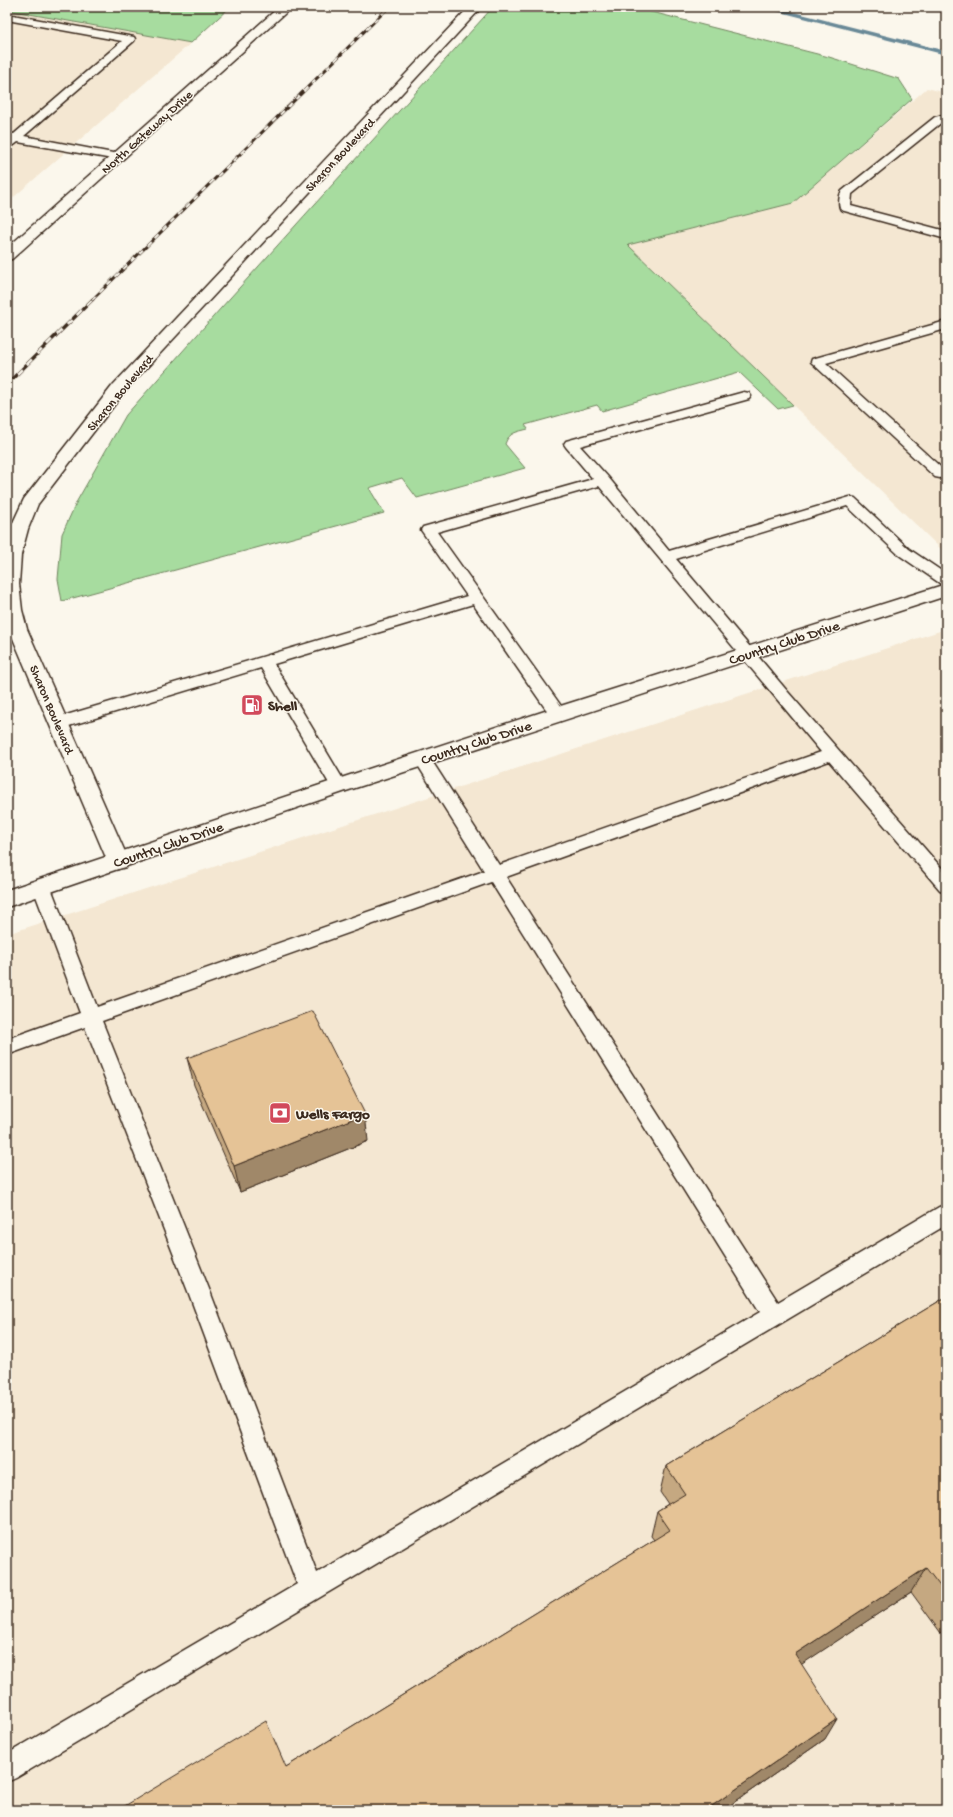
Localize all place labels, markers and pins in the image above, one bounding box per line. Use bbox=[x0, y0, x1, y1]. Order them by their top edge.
fuel station icon: Shell bbox=[239, 692, 265, 718]
place label: Shell bbox=[268, 698, 298, 716]
bank icon: Wells Fargo bbox=[267, 1100, 293, 1126]
place label: Wells Fargo bbox=[295, 1106, 370, 1124]

